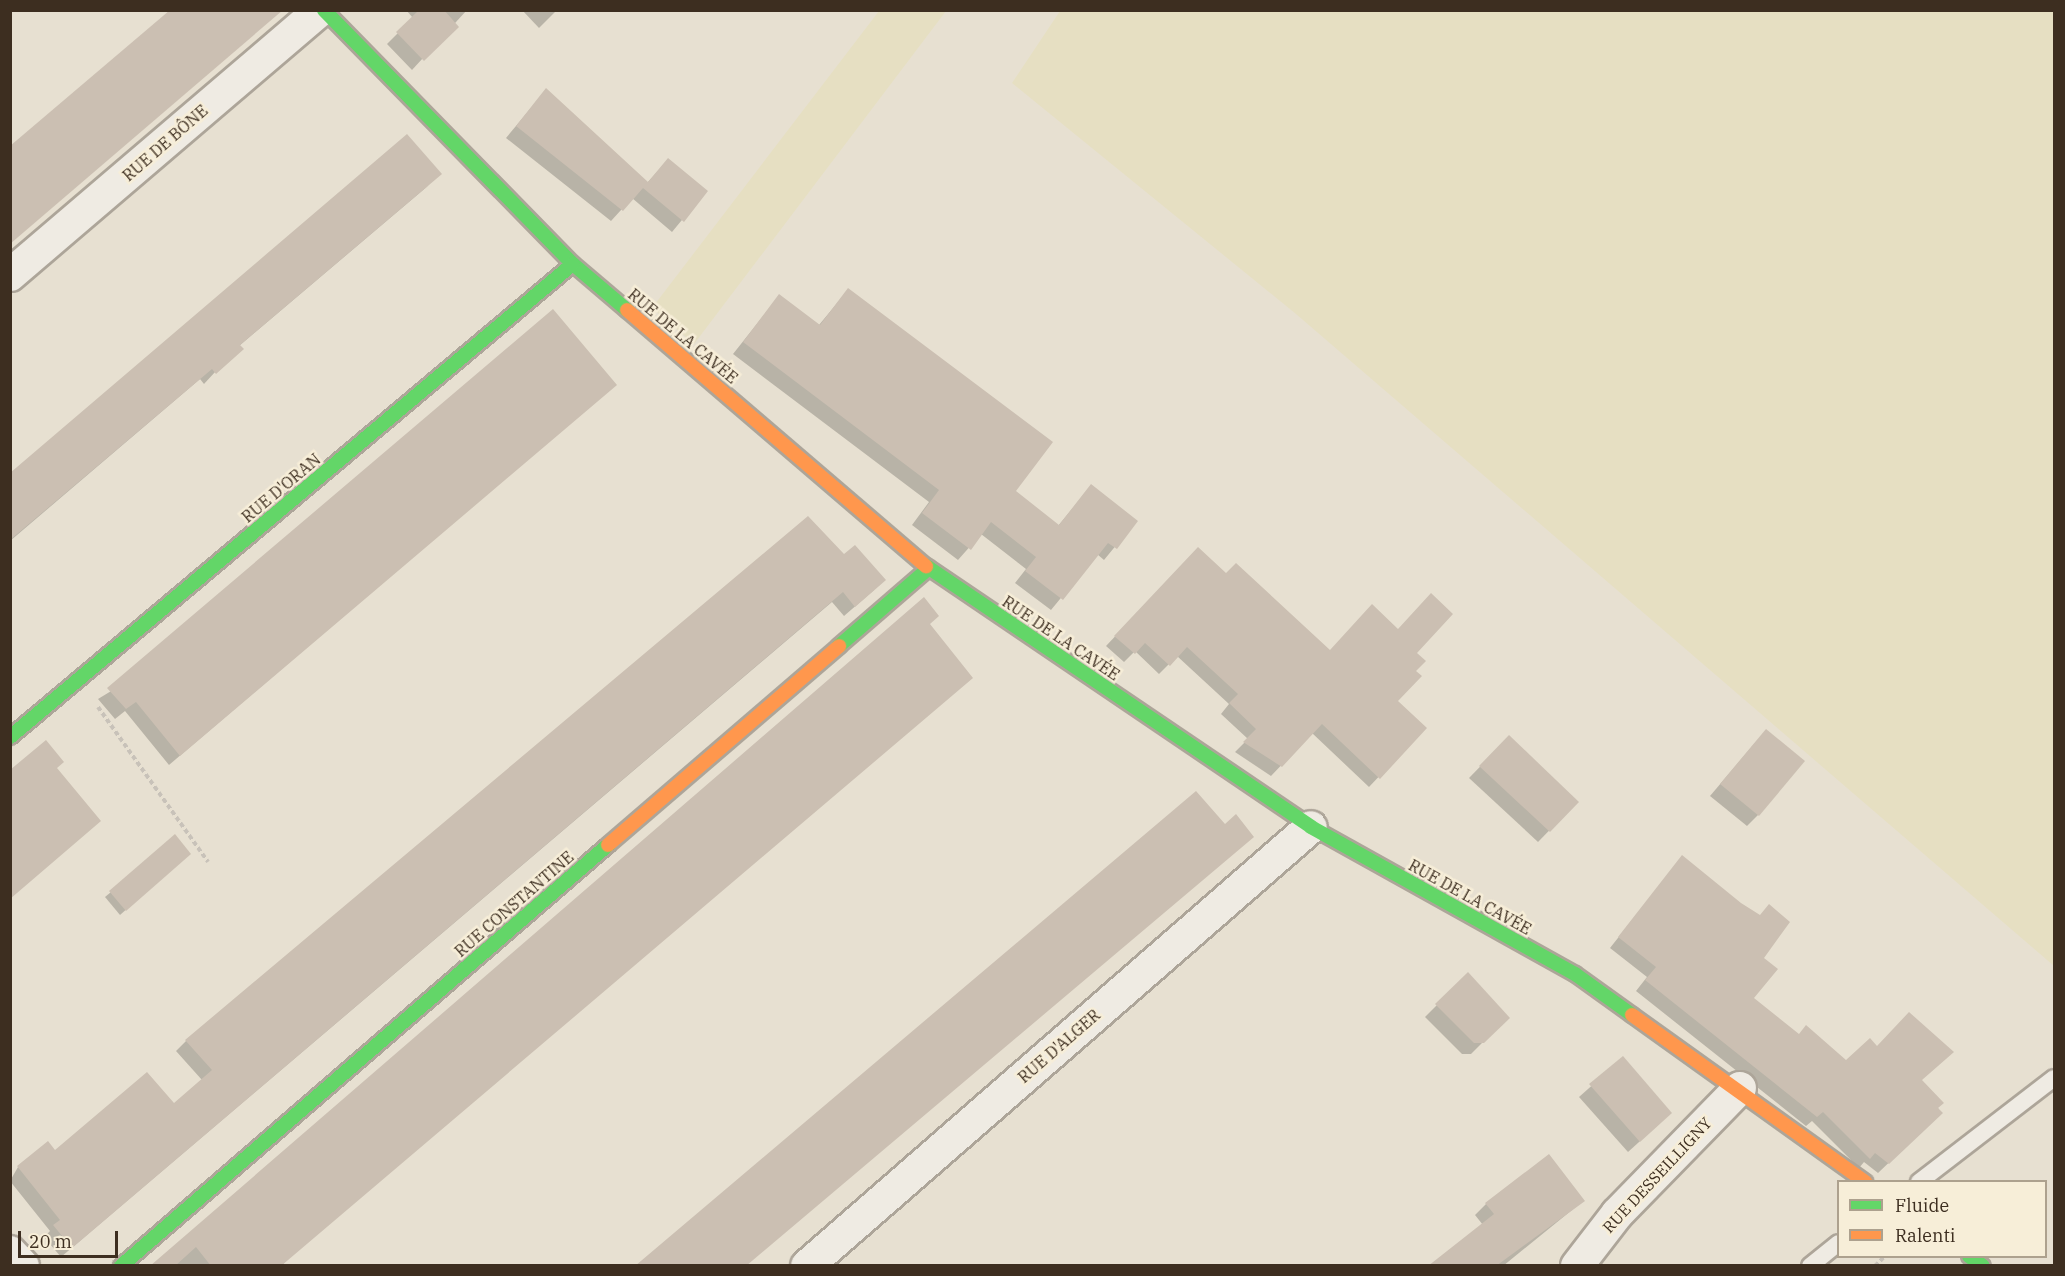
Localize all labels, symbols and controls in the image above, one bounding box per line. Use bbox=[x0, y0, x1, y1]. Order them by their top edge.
street label: RUE DE BÔNE bbox=[119, 101, 211, 185]
street label: RUE DE LA CAVÉE bbox=[624, 284, 742, 388]
street label: RUE D'ORAN bbox=[238, 449, 324, 527]
street label: RUE DE LA CAVÉE bbox=[999, 592, 1123, 684]
street label: RUE CONSTANTINE bbox=[451, 847, 577, 961]
street label: RUE DE LA CAVÉE bbox=[1405, 855, 1535, 939]
street label: RUE D'ALGER bbox=[1014, 1005, 1104, 1087]
street label: RUE DESSEILLIGNY bbox=[1598, 1113, 1716, 1237]
legend bbox=[1837, 1180, 2047, 1258]
text: Fluide bbox=[1895, 1194, 1949, 1217]
scale bar bbox=[21, 1219, 122, 1257]
text: Ralenti bbox=[1895, 1224, 1956, 1247]
text: 20 m bbox=[29, 1230, 72, 1253]

